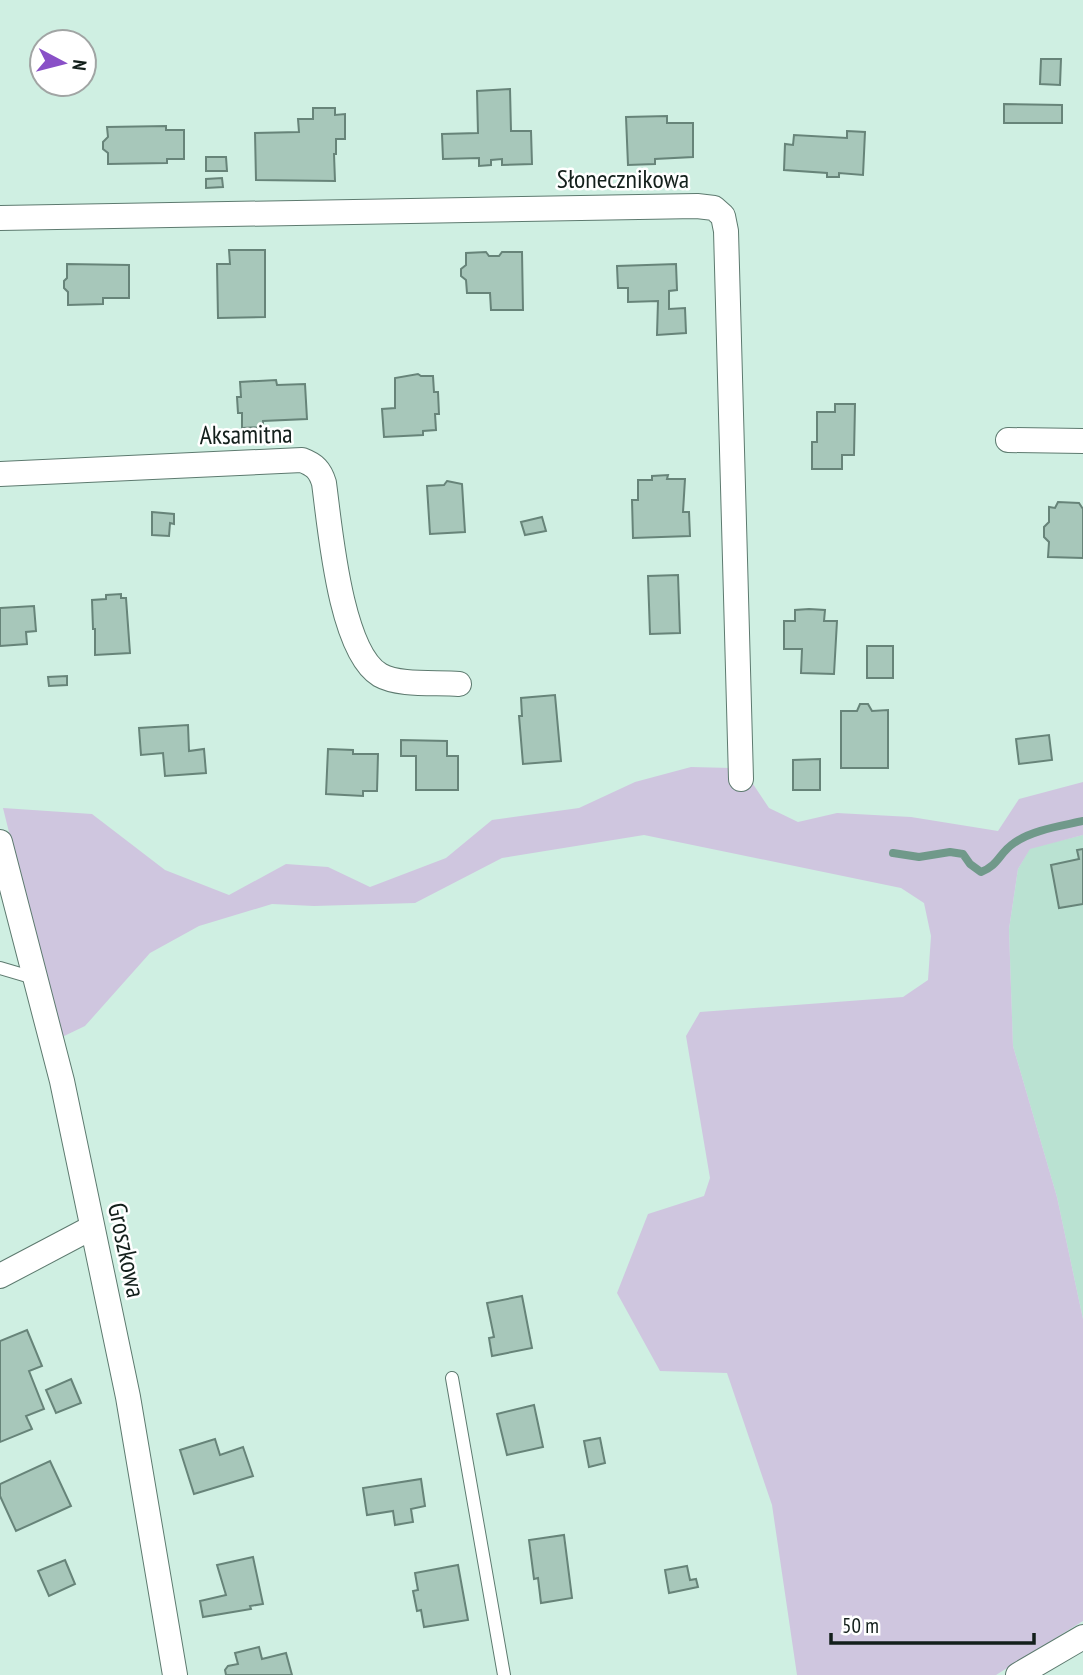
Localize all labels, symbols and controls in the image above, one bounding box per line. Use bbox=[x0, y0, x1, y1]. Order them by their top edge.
north arrow bbox=[28, 28, 98, 98]
text: N bbox=[67, 59, 92, 72]
street label: Słonecznikowa bbox=[557, 162, 689, 195]
street label: Aksamitna bbox=[199, 417, 293, 451]
street label: Groszkowa bbox=[101, 1200, 153, 1300]
scale bar bbox=[831, 1602, 1034, 1646]
text: 50 m bbox=[842, 1612, 879, 1639]

